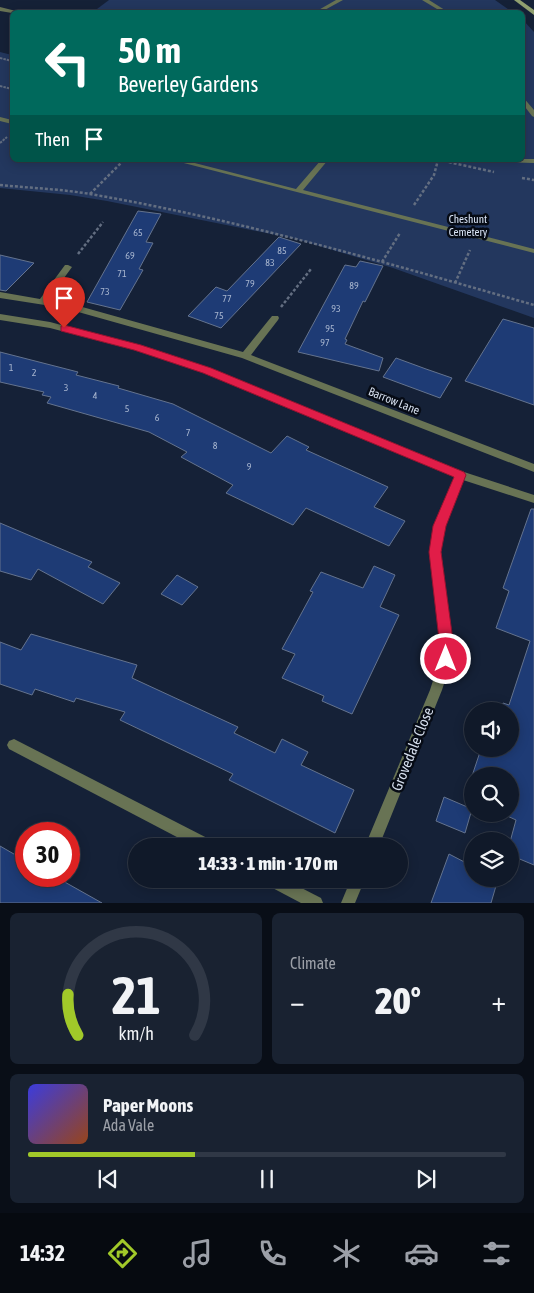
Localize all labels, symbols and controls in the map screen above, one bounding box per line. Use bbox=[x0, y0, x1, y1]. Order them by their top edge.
icon: left bbox=[35, 30, 100, 95]
text: 50 m bbox=[118, 30, 181, 70]
text: Beverley Gardens bbox=[118, 71, 258, 97]
icon: arrive bbox=[80, 125, 108, 153]
text: Then bbox=[35, 128, 70, 150]
park label: Cheshunt Cemetery bbox=[449, 213, 488, 238]
house number: 65 bbox=[133, 227, 143, 238]
house number: 85 bbox=[277, 245, 287, 256]
house number: 69 bbox=[125, 250, 135, 261]
house number: 83 bbox=[265, 257, 275, 268]
house number: 71 bbox=[117, 268, 127, 279]
pin bbox=[43, 277, 85, 328]
house number: 79 bbox=[245, 278, 255, 289]
house number: 89 bbox=[349, 280, 359, 291]
icon: arrive bbox=[50, 284, 78, 312]
house number: 73 bbox=[100, 286, 110, 297]
house number: 77 bbox=[222, 293, 232, 304]
house number: 93 bbox=[331, 303, 341, 314]
house number: 75 bbox=[214, 310, 224, 321]
house number: 95 bbox=[325, 323, 335, 334]
house number: 97 bbox=[320, 337, 330, 348]
house number: 1 bbox=[9, 362, 14, 373]
house number: 2 bbox=[32, 367, 37, 378]
house number: 3 bbox=[64, 382, 69, 393]
street label: Barrow Lane bbox=[366, 384, 422, 418]
house number: 4 bbox=[93, 390, 98, 401]
house number: 5 bbox=[125, 403, 130, 414]
house number: 6 bbox=[155, 412, 160, 423]
house number: 7 bbox=[186, 427, 191, 438]
house number: 8 bbox=[213, 440, 218, 451]
house number: 9 bbox=[247, 461, 252, 472]
position arrow bbox=[419, 632, 471, 684]
map controls bbox=[464, 702, 519, 887]
button: sound bbox=[464, 702, 519, 757]
street label: Grovedale Close bbox=[388, 705, 437, 793]
button: search bbox=[464, 767, 519, 822]
speed limit sign: 30 bbox=[15, 822, 80, 887]
button: layers bbox=[464, 832, 519, 887]
text: 14:33 · 1 min · 170 m bbox=[198, 852, 338, 874]
text: Climate bbox=[290, 954, 336, 972]
text: 21 bbox=[112, 965, 160, 1025]
text: 20° bbox=[375, 979, 421, 1022]
text: − bbox=[290, 985, 305, 1017]
text: + bbox=[491, 985, 506, 1017]
text: km/h bbox=[118, 1023, 154, 1044]
text: Paper Moons bbox=[103, 1094, 193, 1116]
text: Ada Vale bbox=[103, 1116, 154, 1134]
icon: previous bbox=[94, 1165, 122, 1193]
icon: pause bbox=[253, 1165, 281, 1193]
icon: next bbox=[412, 1165, 440, 1193]
icon: directions bbox=[105, 1236, 140, 1271]
icon: music bbox=[180, 1236, 215, 1271]
icon: phone bbox=[255, 1236, 290, 1271]
icon: climate bbox=[329, 1236, 364, 1271]
icon: car bbox=[404, 1236, 439, 1271]
icon: filters bbox=[479, 1236, 514, 1271]
text: 14:32 bbox=[20, 1240, 65, 1266]

